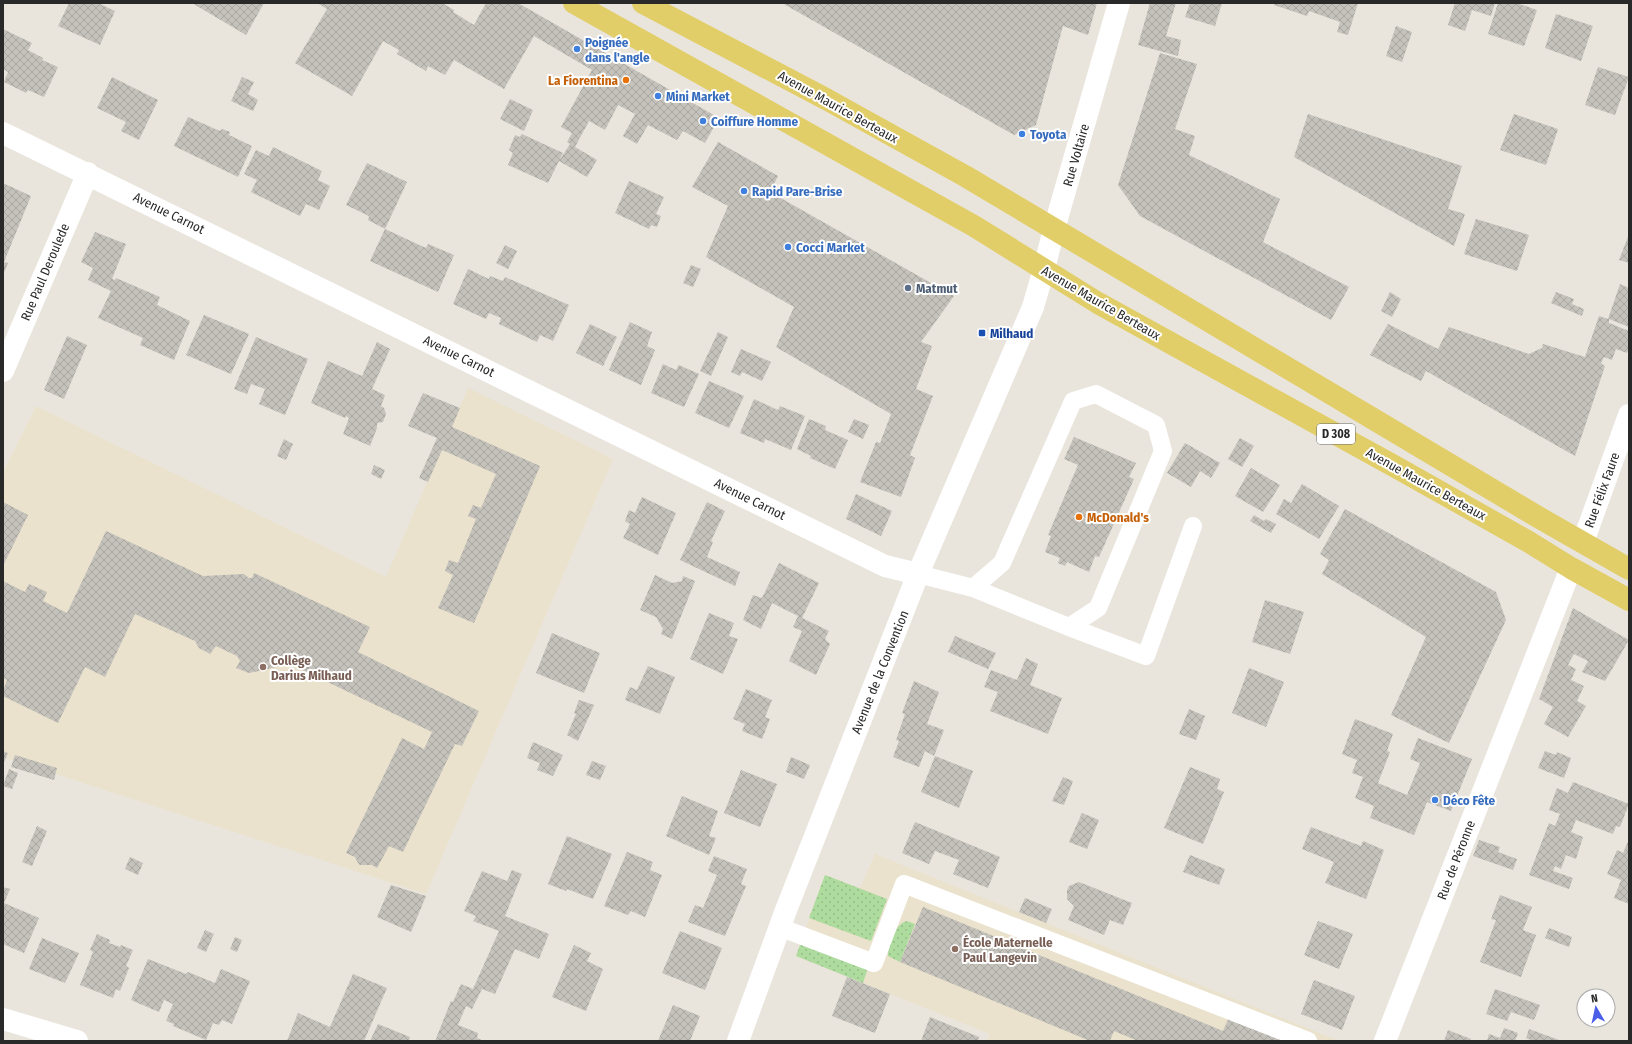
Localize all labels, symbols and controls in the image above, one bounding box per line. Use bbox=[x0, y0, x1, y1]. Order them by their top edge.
place label: Poignée dans l'angle bbox=[585, 35, 650, 65]
marker: Poignée dans l'angle bbox=[572, 44, 582, 54]
street label: Avenue Maurice Berteaux bbox=[776, 68, 901, 146]
place label: La Fiorentina bbox=[548, 73, 619, 88]
marker: La Fiorentina bbox=[621, 75, 631, 85]
place label: Mini Market bbox=[666, 89, 730, 104]
marker: Mini Market bbox=[653, 91, 663, 101]
place label: Coiffure Homme bbox=[711, 114, 798, 129]
marker: Coiffure Homme bbox=[698, 116, 708, 126]
street label: Rue Voltaire bbox=[1060, 122, 1092, 188]
place label: Toyota bbox=[1030, 127, 1067, 142]
marker: Toyota bbox=[1017, 129, 1027, 139]
place label: Rapid Pare-Brise bbox=[752, 184, 843, 199]
marker: Rapid Pare-Brise bbox=[739, 186, 749, 196]
street label: Avenue Carnot bbox=[131, 189, 208, 237]
street label: Rue Paul Deroulede bbox=[18, 221, 72, 323]
place label: Cocci Market bbox=[796, 240, 865, 255]
marker: Cocci Market bbox=[783, 242, 793, 252]
street label: Avenue Maurice Berteaux bbox=[1039, 263, 1163, 343]
place label: Matmut bbox=[916, 281, 958, 296]
marker: Matmut bbox=[903, 283, 913, 293]
place label: Milhaud bbox=[990, 326, 1033, 341]
marker: Milhaud bbox=[977, 328, 987, 338]
street label: Avenue Carnot bbox=[421, 332, 498, 380]
road number: D 308 bbox=[1317, 424, 1355, 444]
street label: Avenue Maurice Berteaux bbox=[1364, 445, 1489, 523]
street label: Rue Félix Faure bbox=[1581, 450, 1623, 530]
street label: Avenue Carnot bbox=[712, 475, 789, 523]
place label: McDonald's bbox=[1087, 510, 1149, 525]
marker: McDonald's bbox=[1074, 512, 1084, 522]
street label: Avenue de la Convention bbox=[848, 608, 912, 736]
place label: Collège Darius Milhaud bbox=[271, 653, 352, 683]
marker: Collège Darius Milhaud bbox=[258, 662, 268, 672]
place label: Déco Fête bbox=[1443, 793, 1496, 808]
marker: Déco Fête bbox=[1430, 795, 1440, 805]
street label: Rue de Péronne bbox=[1434, 818, 1478, 902]
place label: École Maternelle Paul Langevin bbox=[963, 934, 1053, 965]
marker: École Maternelle Paul Langevin bbox=[950, 944, 960, 954]
north arrow bbox=[1576, 988, 1616, 1028]
text: N bbox=[1590, 992, 1599, 1006]

